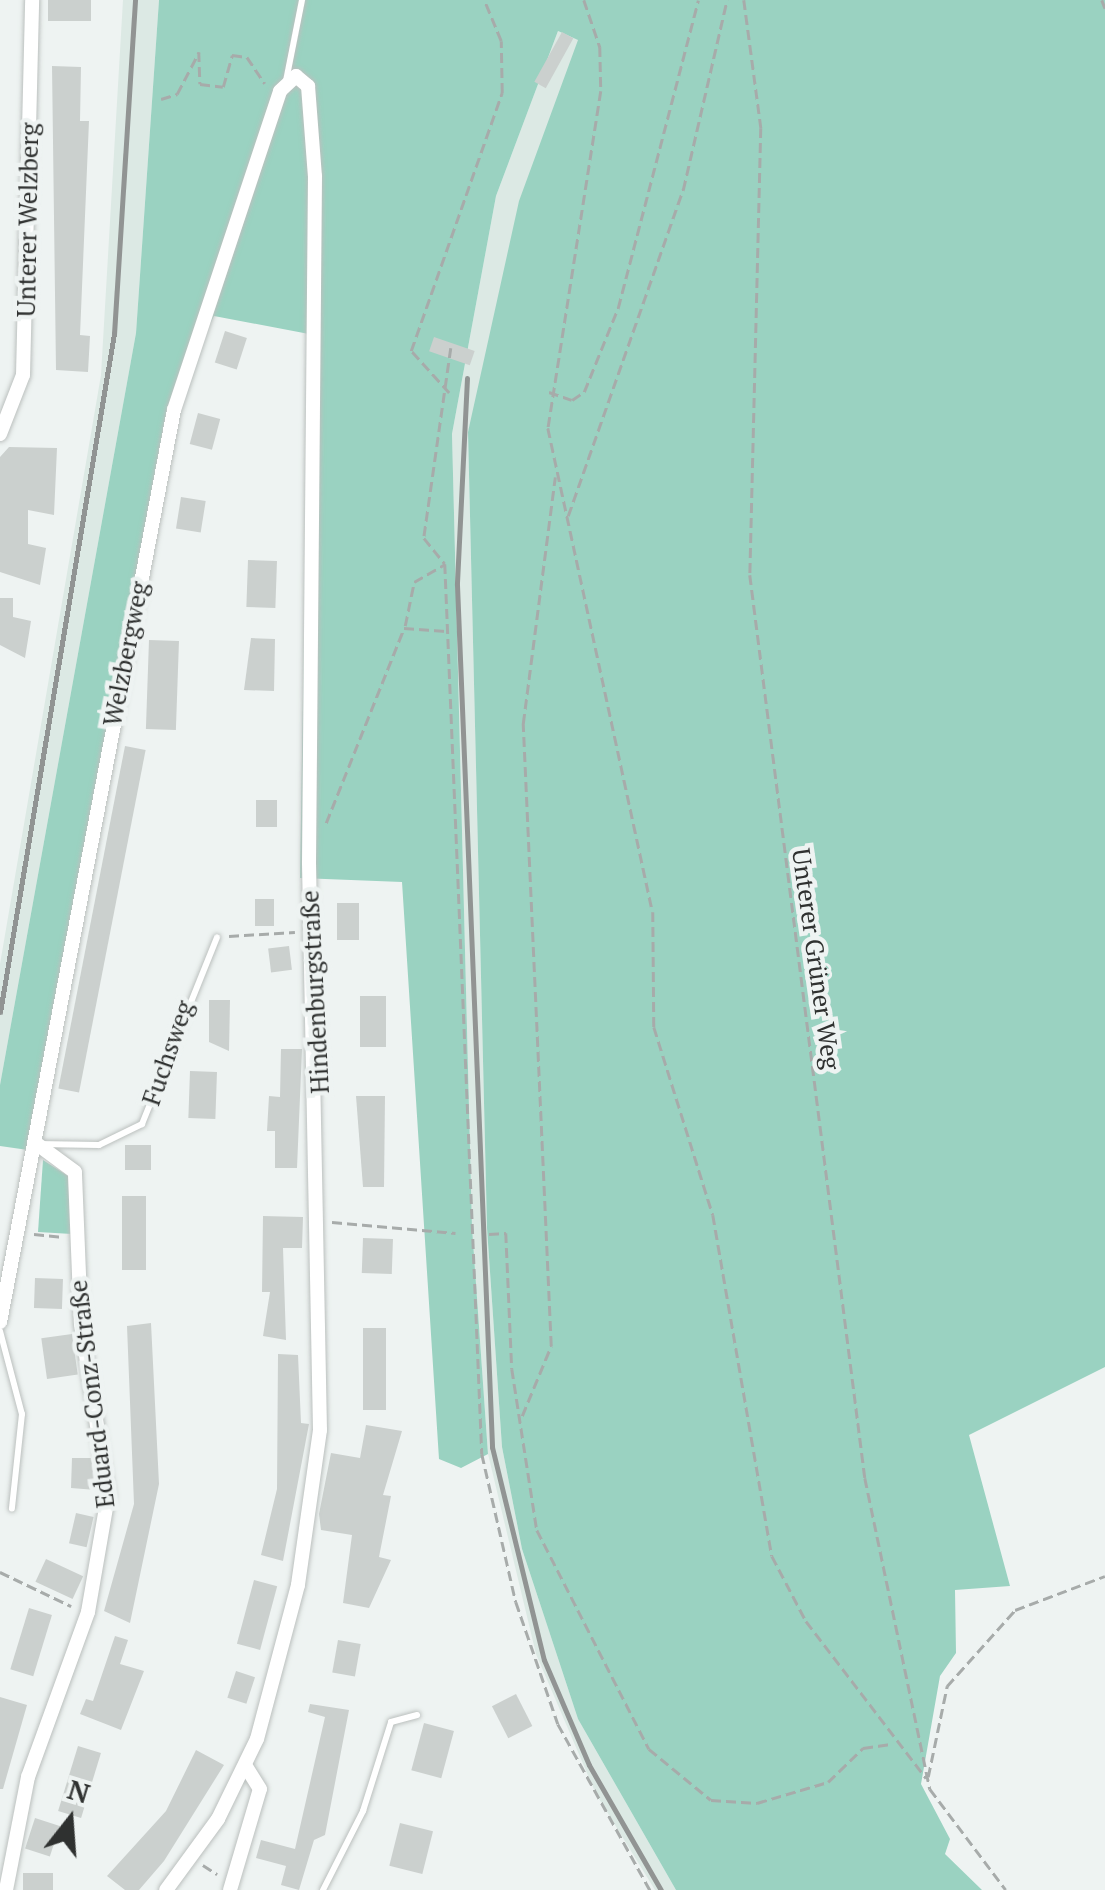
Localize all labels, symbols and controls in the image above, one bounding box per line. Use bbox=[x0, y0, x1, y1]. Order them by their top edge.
street label: Unterer Welzberg bbox=[11, 123, 45, 317]
street label: Welzbergweg bbox=[97, 579, 155, 729]
street label: Unterer Grüner Weg bbox=[786, 846, 846, 1072]
street label: Hindenburgstraße bbox=[295, 890, 335, 1094]
street label: Fuchsweg bbox=[136, 997, 200, 1109]
street label: Eduard-Conz-Straße bbox=[63, 1278, 121, 1510]
north arrow bbox=[20, 1770, 120, 1870]
text: N bbox=[63, 1770, 94, 1812]

